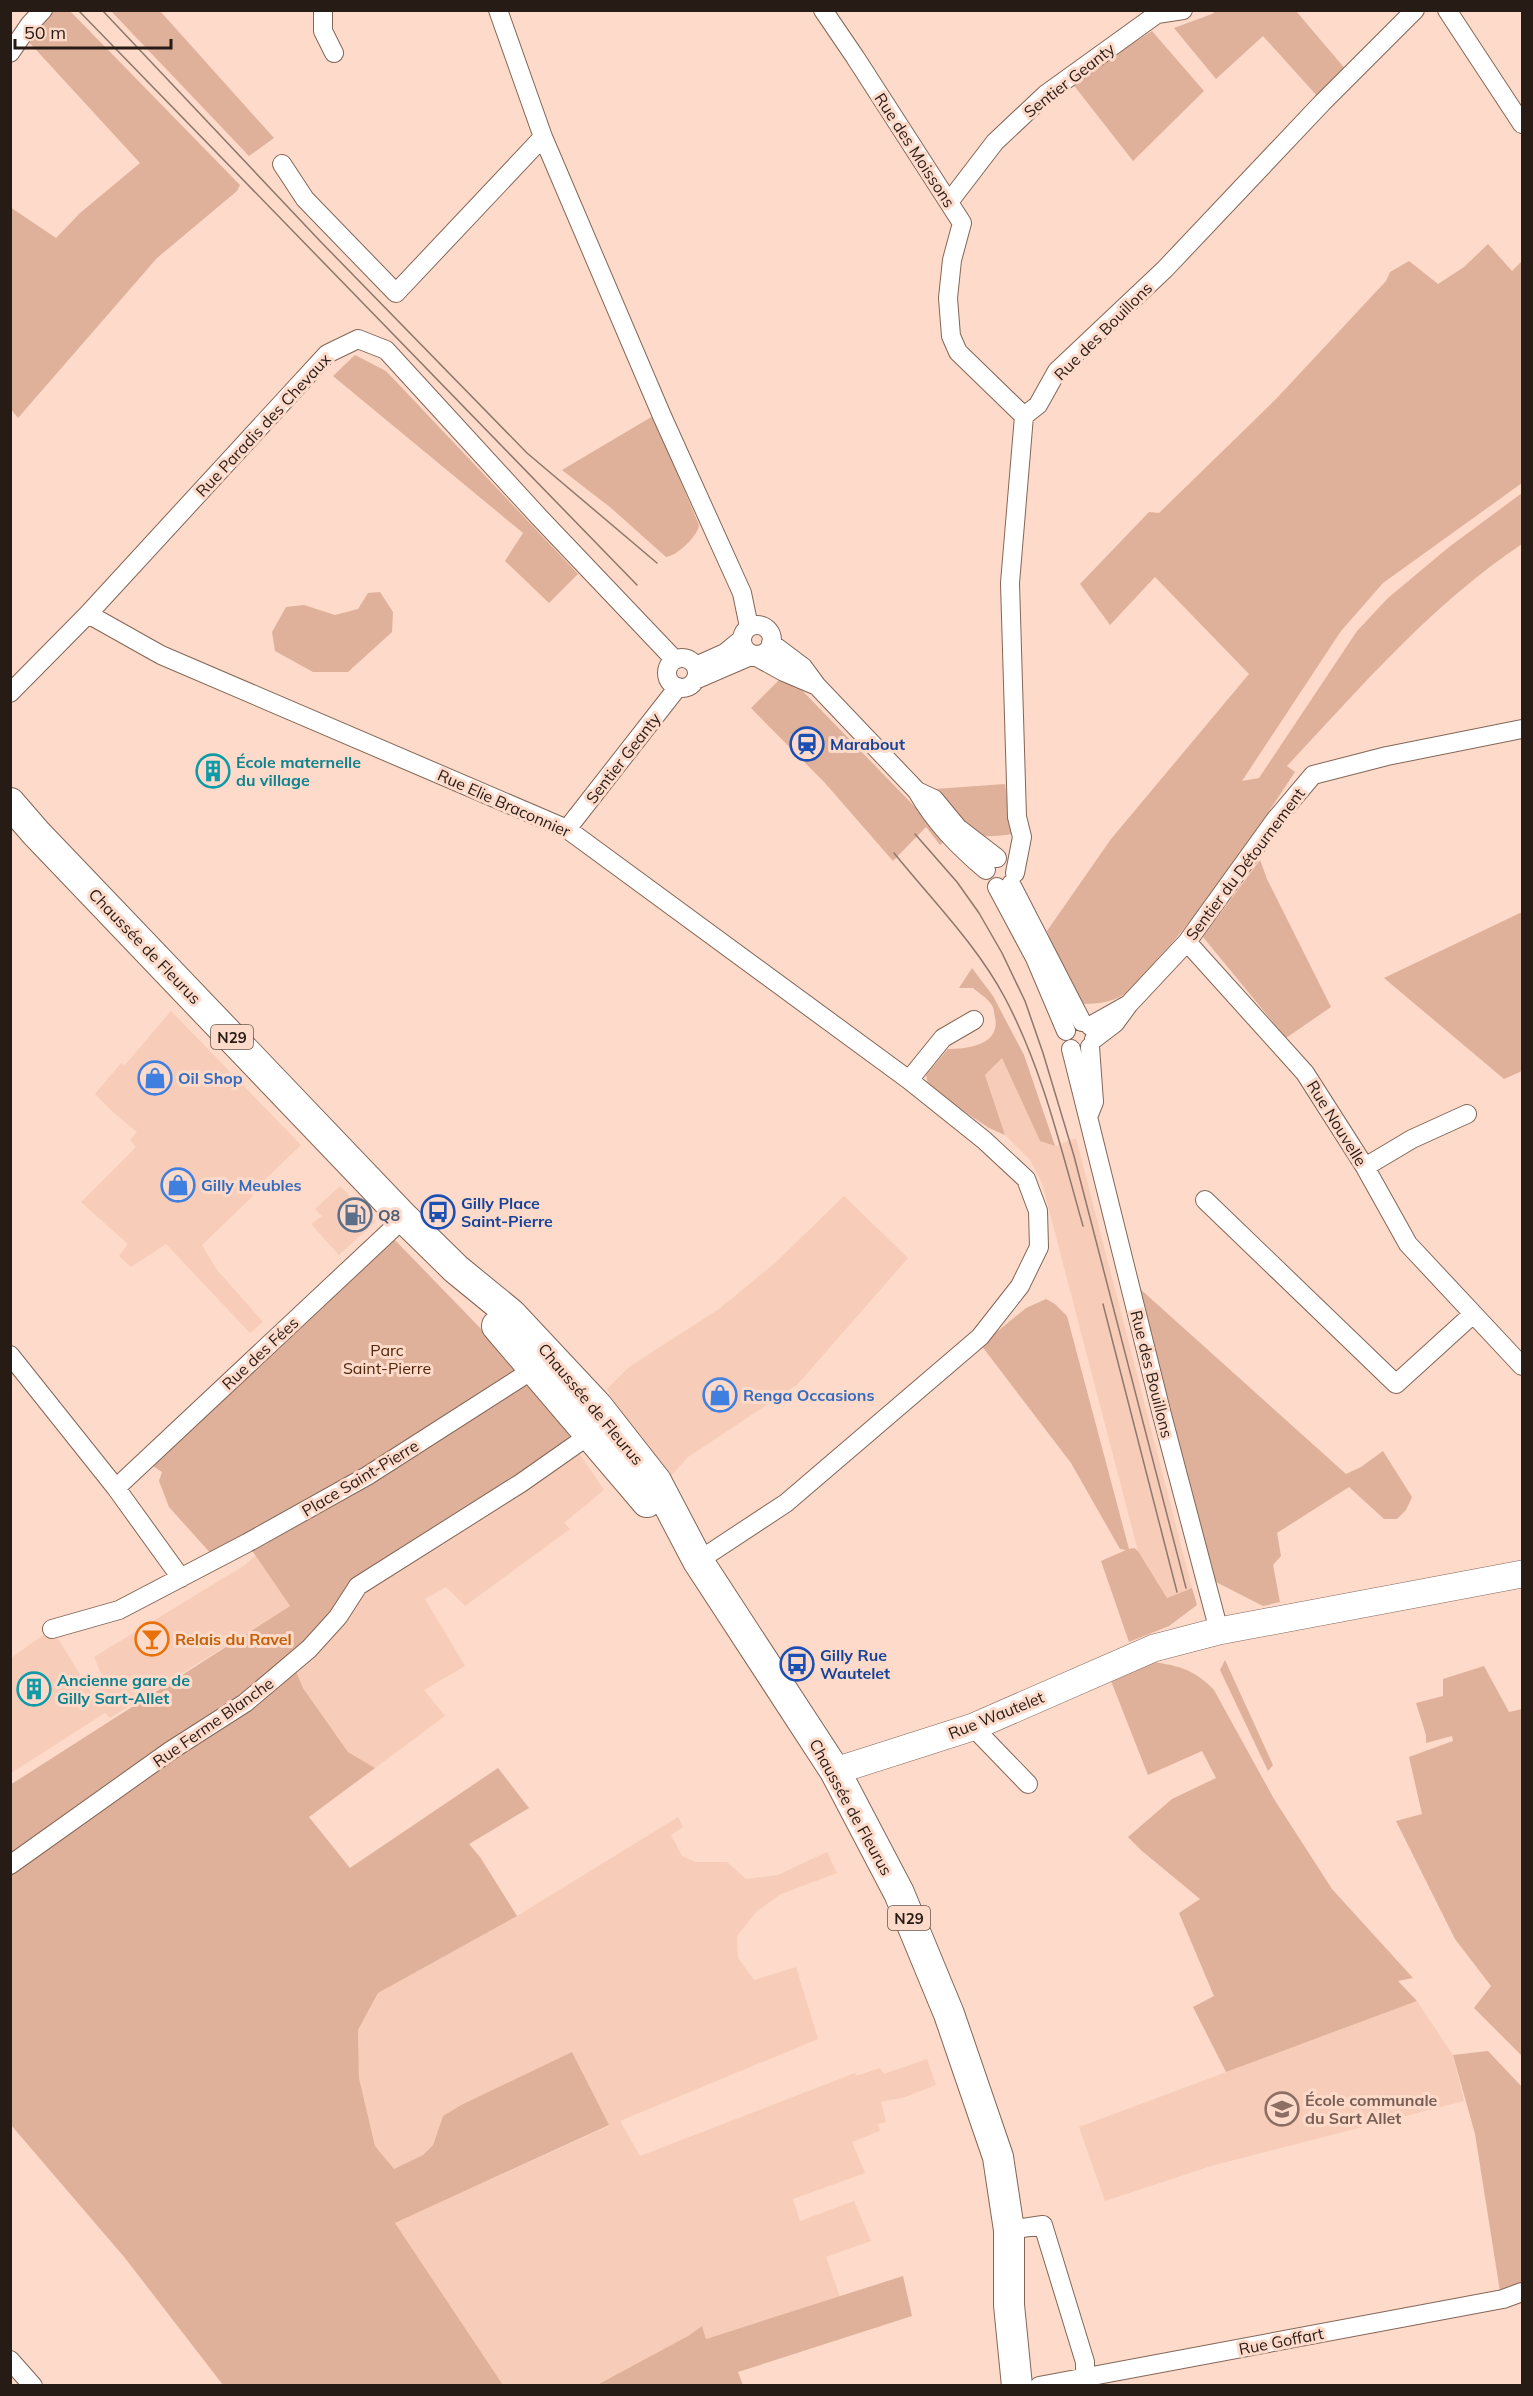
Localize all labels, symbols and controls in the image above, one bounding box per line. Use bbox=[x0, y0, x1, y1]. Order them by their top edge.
scale bar bbox=[15, 12, 171, 50]
text: 50 m bbox=[24, 21, 66, 44]
street label: Sentier Geanty bbox=[1020, 38, 1119, 122]
street label: Rue des Moissons bbox=[871, 89, 960, 211]
street label: Rue des Bouillons bbox=[1050, 278, 1156, 384]
street label: Rue Paradis des Chevaux bbox=[191, 349, 335, 501]
street label: Sentier Geanty bbox=[581, 708, 665, 807]
station icon: Marabout bbox=[789, 726, 825, 762]
place label: Marabout bbox=[830, 734, 905, 754]
place label: École maternelle du village bbox=[236, 752, 361, 790]
building icon: École maternelle du village bbox=[195, 753, 231, 789]
street label: Rue Elie Braconnier bbox=[434, 765, 574, 841]
street label: Sentier du Détournement bbox=[1181, 784, 1309, 944]
street label: Chaussée de Fleurus bbox=[85, 884, 205, 1008]
road number: N29 bbox=[211, 1025, 253, 1049]
shop icon: Oil Shop bbox=[137, 1060, 173, 1096]
place label: Oil Shop bbox=[178, 1068, 243, 1088]
street label: Rue Nouvelle bbox=[1303, 1077, 1371, 1169]
shop icon: Gilly Meubles bbox=[160, 1167, 196, 1203]
place label: Gilly Meubles bbox=[201, 1175, 302, 1195]
place label: Gilly Place Saint-Pierre bbox=[461, 1193, 553, 1231]
bus stop icon: Gilly Place Saint-Pierre bbox=[420, 1194, 456, 1230]
fuel station icon: Q8 bbox=[337, 1197, 373, 1233]
place label: Q8 bbox=[378, 1205, 401, 1225]
street label: Rue des Bouillons bbox=[1126, 1308, 1178, 1440]
street label: Rue des Fées bbox=[217, 1312, 303, 1394]
street label: Chaussée de Fleurus bbox=[534, 1339, 648, 1469]
park label: Parc Saint-Pierre bbox=[343, 1340, 431, 1378]
shop icon: Renga Occasions bbox=[702, 1377, 738, 1413]
place label: Renga Occasions bbox=[743, 1385, 874, 1405]
street label: Place Saint-Pierre bbox=[298, 1435, 422, 1521]
bar icon: Relais du Ravel bbox=[134, 1621, 170, 1657]
place label: Relais du Ravel bbox=[175, 1629, 292, 1649]
place label: Gilly Rue Wautelet bbox=[820, 1645, 890, 1683]
bus stop icon: Gilly Rue Wautelet bbox=[779, 1646, 815, 1682]
place label: Ancienne gare de Gilly Sart-Allet bbox=[57, 1670, 190, 1708]
building icon: Ancienne gare de Gilly Sart-Allet bbox=[16, 1671, 52, 1707]
street label: Rue Ferme Blanche bbox=[149, 1673, 277, 1771]
street label: Rue Wautelet bbox=[945, 1687, 1047, 1743]
street label: Chaussée de Fleurus bbox=[805, 1735, 897, 1879]
road number: N29 bbox=[888, 1906, 930, 1930]
place label: École communale du Sart Allet bbox=[1305, 2090, 1438, 2128]
school or university icon: École communale du Sart Allet bbox=[1264, 2091, 1300, 2127]
street label: Rue Goffart bbox=[1237, 2323, 1325, 2359]

